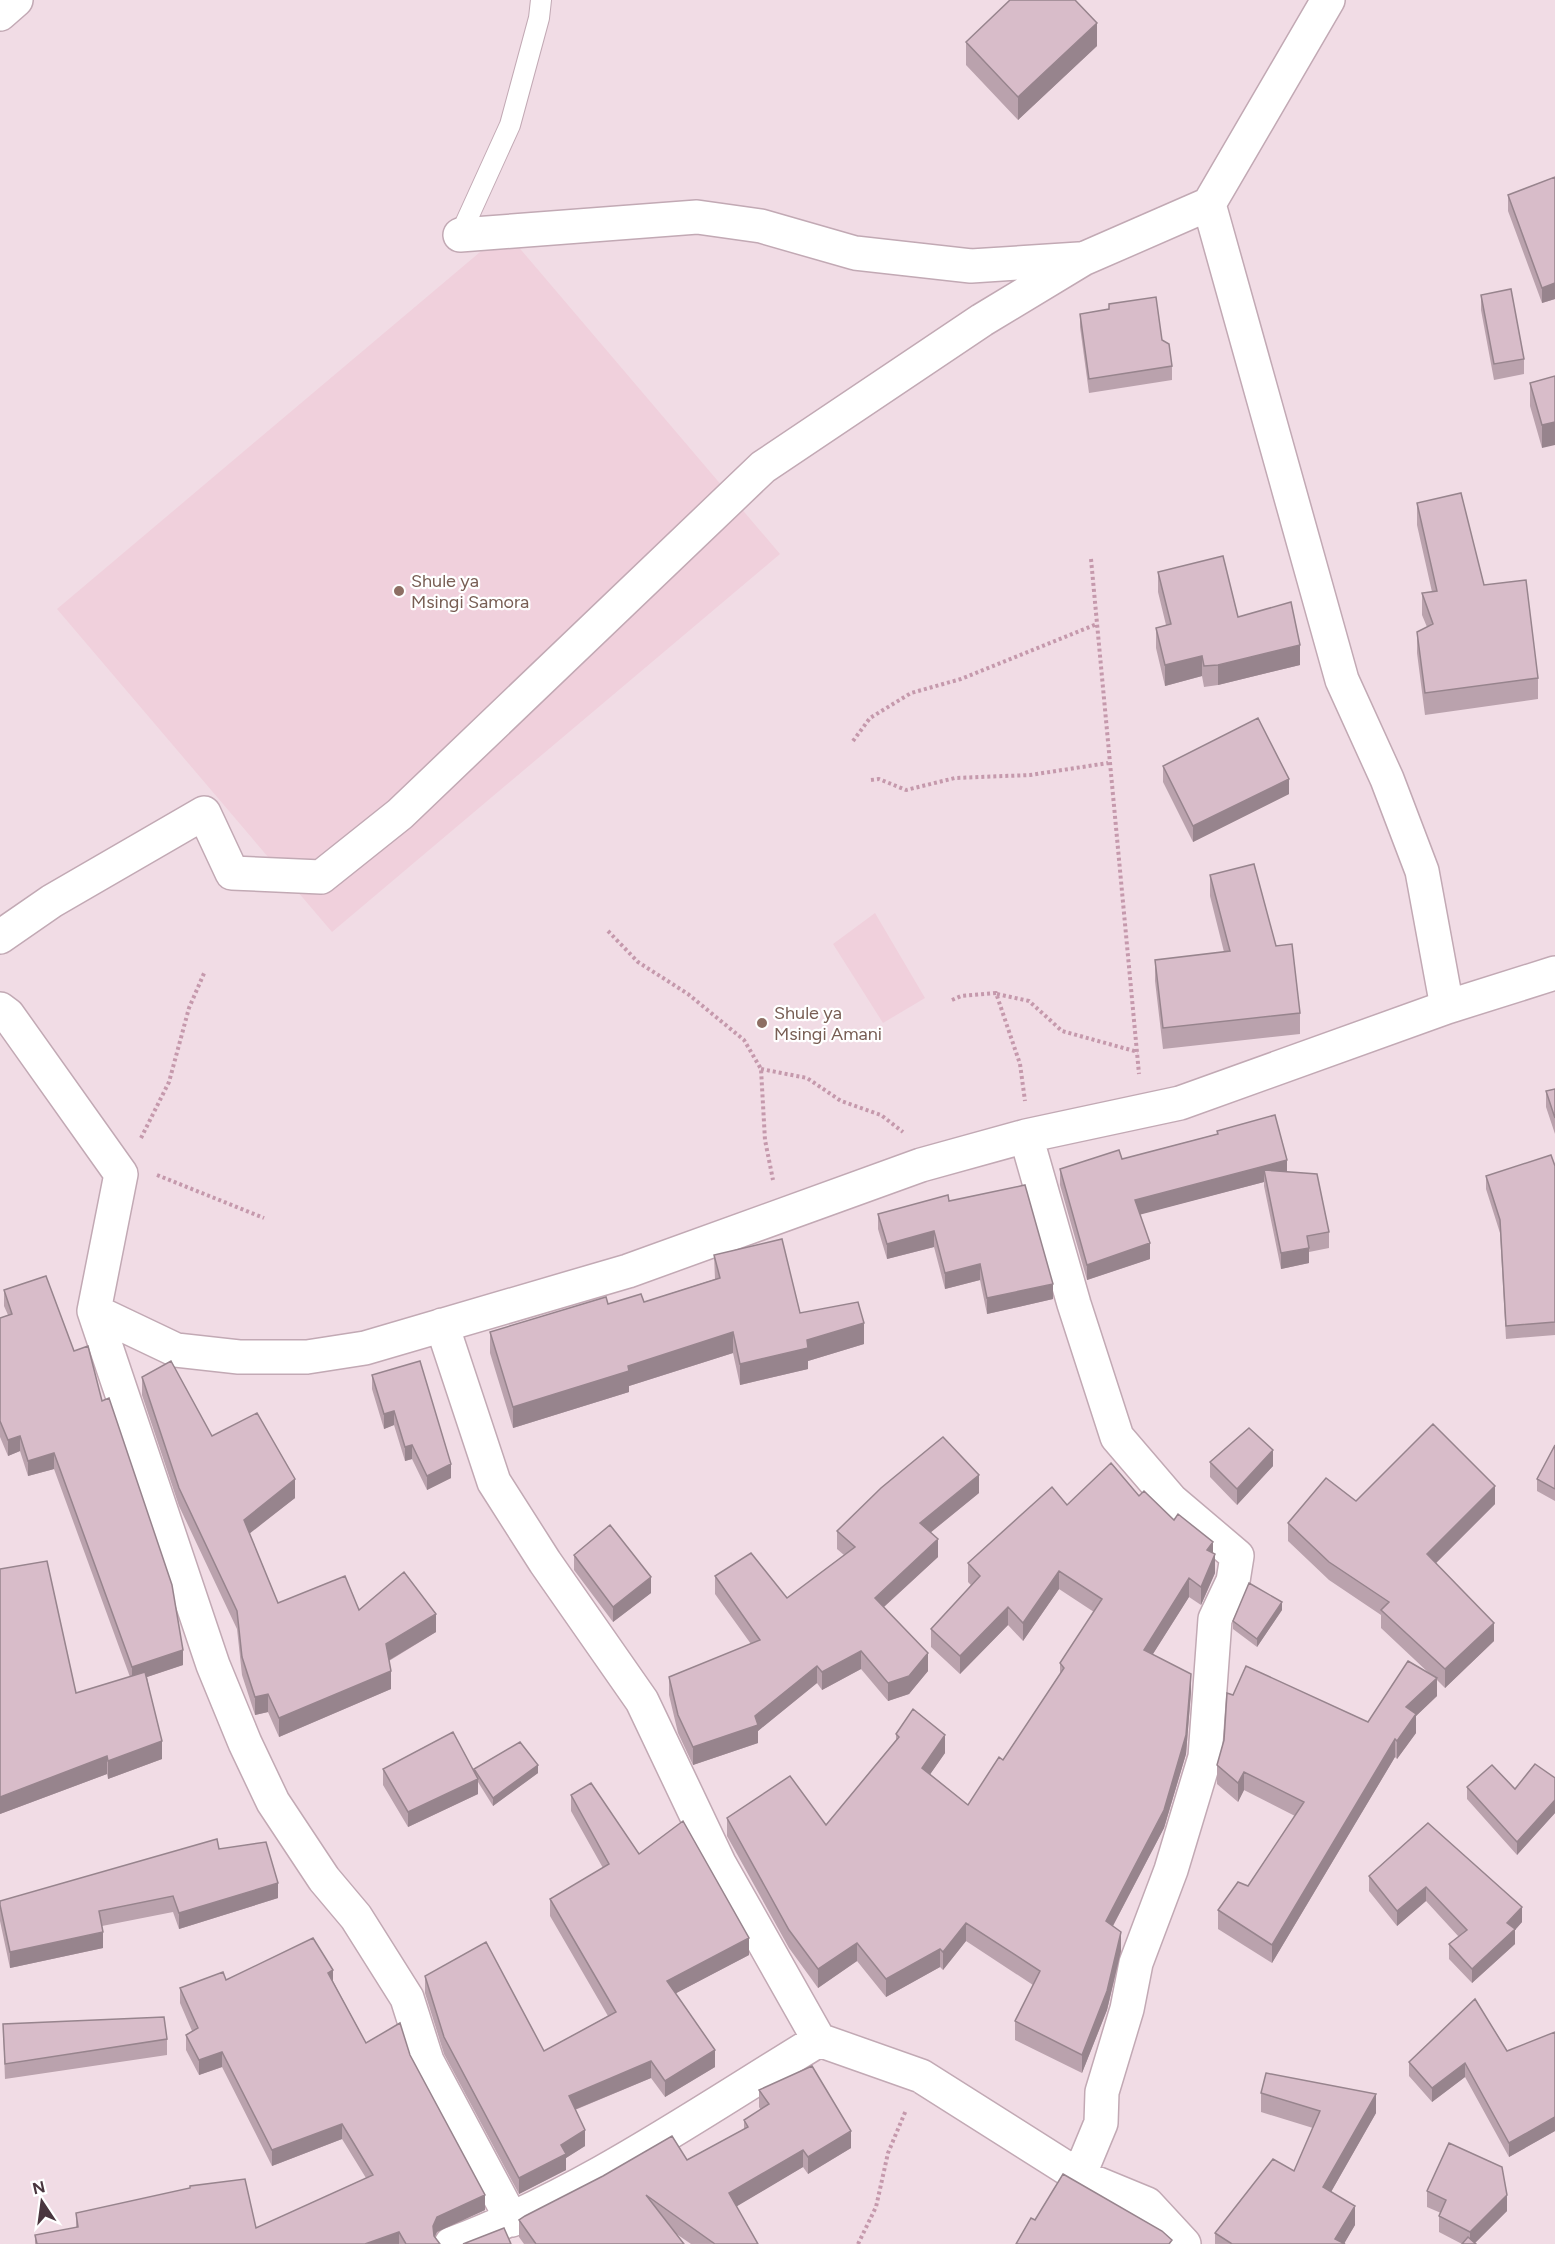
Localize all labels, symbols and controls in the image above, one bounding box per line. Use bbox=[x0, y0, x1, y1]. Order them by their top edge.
place label: Shule ya Msingi Samora bbox=[411, 570, 529, 613]
marker: Shule ya Msingi Samora bbox=[392, 584, 406, 598]
place label: Shule ya Msingi Amani bbox=[774, 1002, 882, 1045]
marker: Shule ya Msingi Amani bbox=[755, 1016, 769, 1030]
north arrow bbox=[12, 2172, 72, 2232]
text: N bbox=[31, 2177, 47, 2199]

